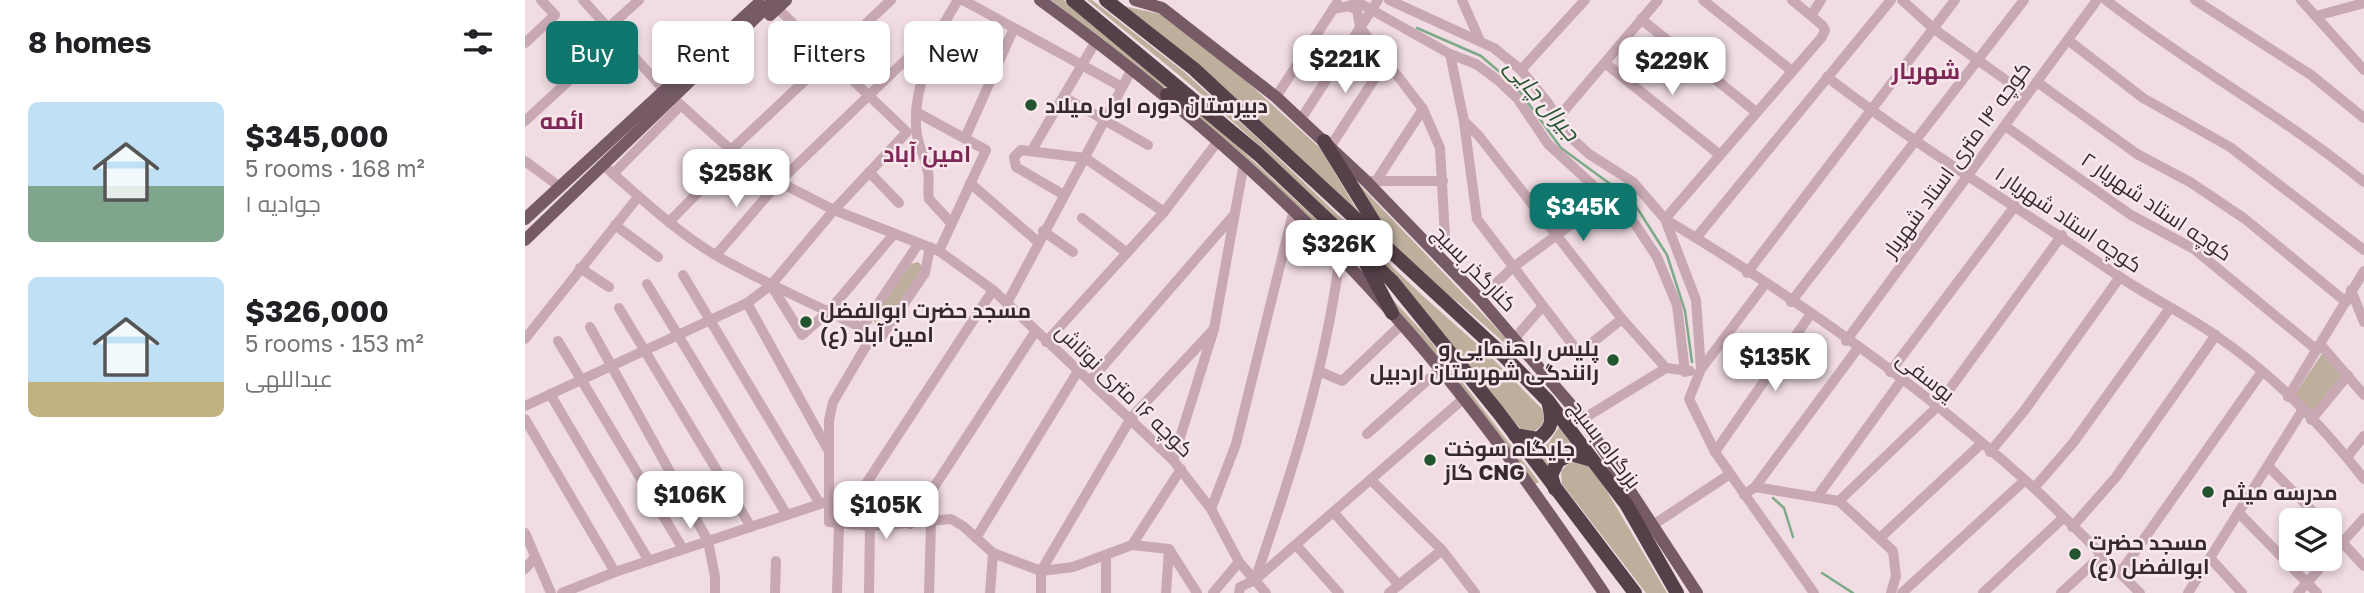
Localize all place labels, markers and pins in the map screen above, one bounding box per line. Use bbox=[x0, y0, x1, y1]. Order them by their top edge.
pin: $221K bbox=[1296, 36, 1394, 95]
pin: $229K bbox=[1623, 38, 1721, 97]
place label: دبیرستان دوره اول میلاد bbox=[1045, 92, 1268, 119]
marker: دبیرستان دوره اول میلاد bbox=[1023, 97, 1039, 113]
pin: $258K bbox=[687, 150, 785, 209]
pin: $345K bbox=[1534, 184, 1632, 243]
pin: $326K bbox=[1290, 220, 1388, 280]
place label: مسجد حضرت ابوالفضل (ع) امین آباد bbox=[820, 297, 1031, 349]
marker: مسجد حضرت ابوالفضل (ع) امین آباد bbox=[798, 314, 814, 330]
pin: $135K bbox=[1726, 334, 1824, 393]
place label: پلیس راهنمایی و رانندگی شهرستان اردبیل bbox=[1370, 335, 1599, 386]
marker: پلیس راهنمایی و رانندگی شهرستان اردبیل bbox=[1605, 352, 1621, 368]
place label: جایگاه سوخت گاز CNG bbox=[1443, 435, 1575, 485]
marker: جایگاه سوخت گاز CNG bbox=[1422, 452, 1438, 468]
pin: $106K bbox=[641, 472, 739, 531]
place label: مدرسه میثم bbox=[2222, 479, 2338, 507]
pin: $105K bbox=[837, 482, 935, 541]
marker: مدرسه میثم bbox=[2200, 484, 2216, 500]
place label: مسجد حضرت ابوالفضل (ع) bbox=[2089, 529, 2209, 581]
marker: مسجد حضرت ابوالفضل (ع) bbox=[2067, 546, 2083, 562]

